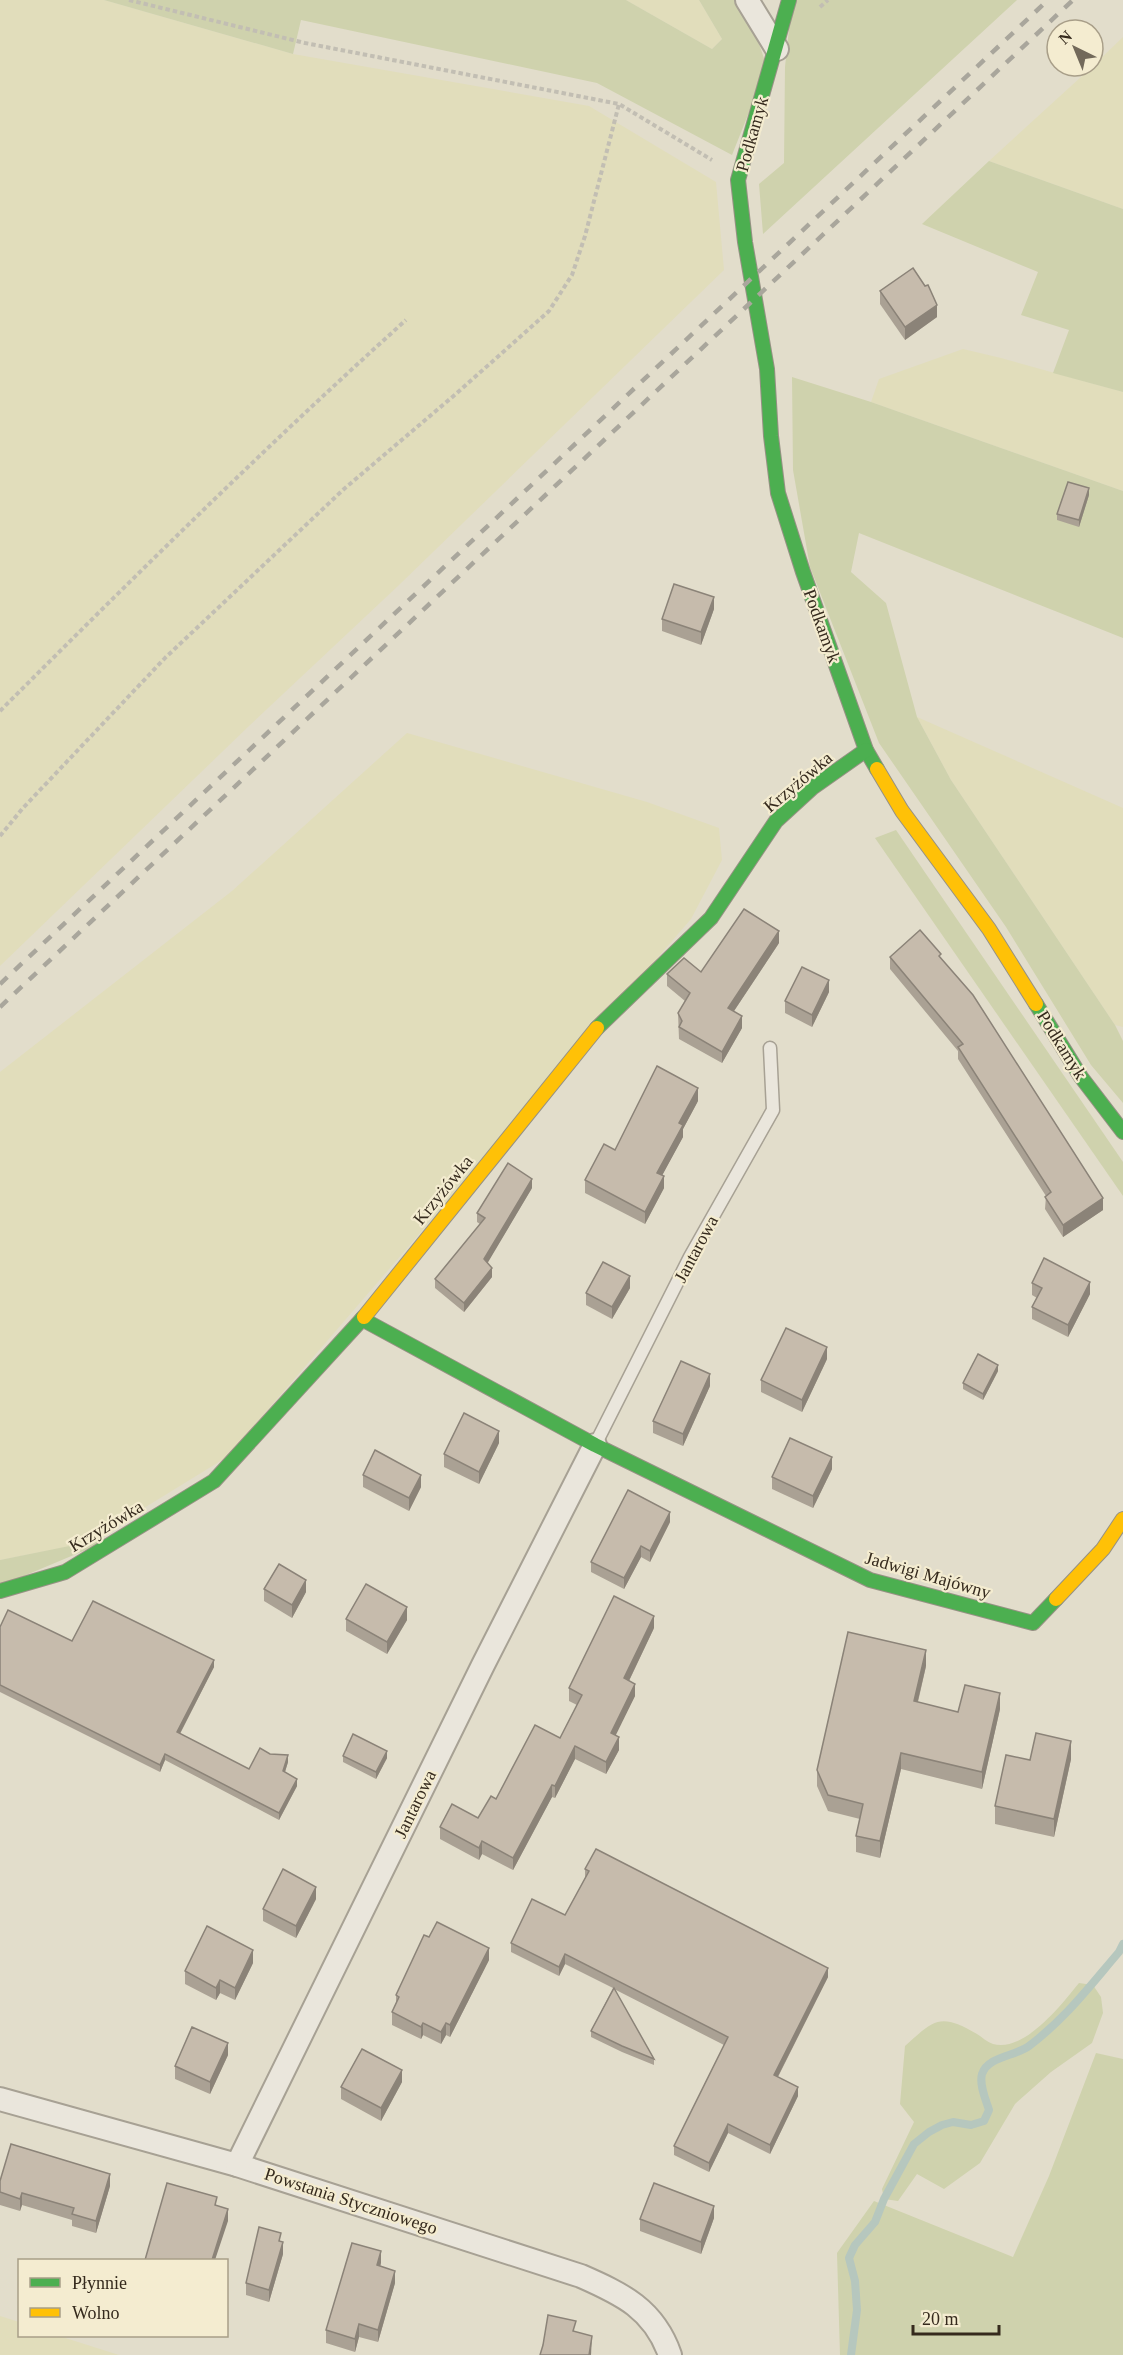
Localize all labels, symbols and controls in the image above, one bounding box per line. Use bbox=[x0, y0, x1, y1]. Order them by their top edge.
north arrow bbox=[1045, 18, 1105, 78]
text: N bbox=[1055, 27, 1075, 48]
street label: Podkamyk bbox=[732, 94, 772, 174]
street label: Podkamyk bbox=[799, 586, 845, 666]
street label: Krzyżówka bbox=[760, 748, 836, 816]
street label: Podkamyk bbox=[1033, 1007, 1091, 1083]
street label: Krzyżówka bbox=[409, 1151, 477, 1229]
street label: Jantarowa bbox=[670, 1212, 722, 1286]
street label: Krzyżówka bbox=[65, 1496, 147, 1556]
street label: Jadwigi Majówny bbox=[863, 1548, 993, 1602]
street label: Jantarowa bbox=[390, 1767, 440, 1841]
street label: Powstania Styczniowego bbox=[262, 2164, 440, 2238]
legend bbox=[18, 2259, 228, 2337]
text: Płynnie bbox=[72, 2273, 127, 2293]
scale bar bbox=[913, 2298, 998, 2336]
text: Wolno bbox=[72, 2303, 120, 2323]
text: 20 m bbox=[922, 2309, 959, 2329]

